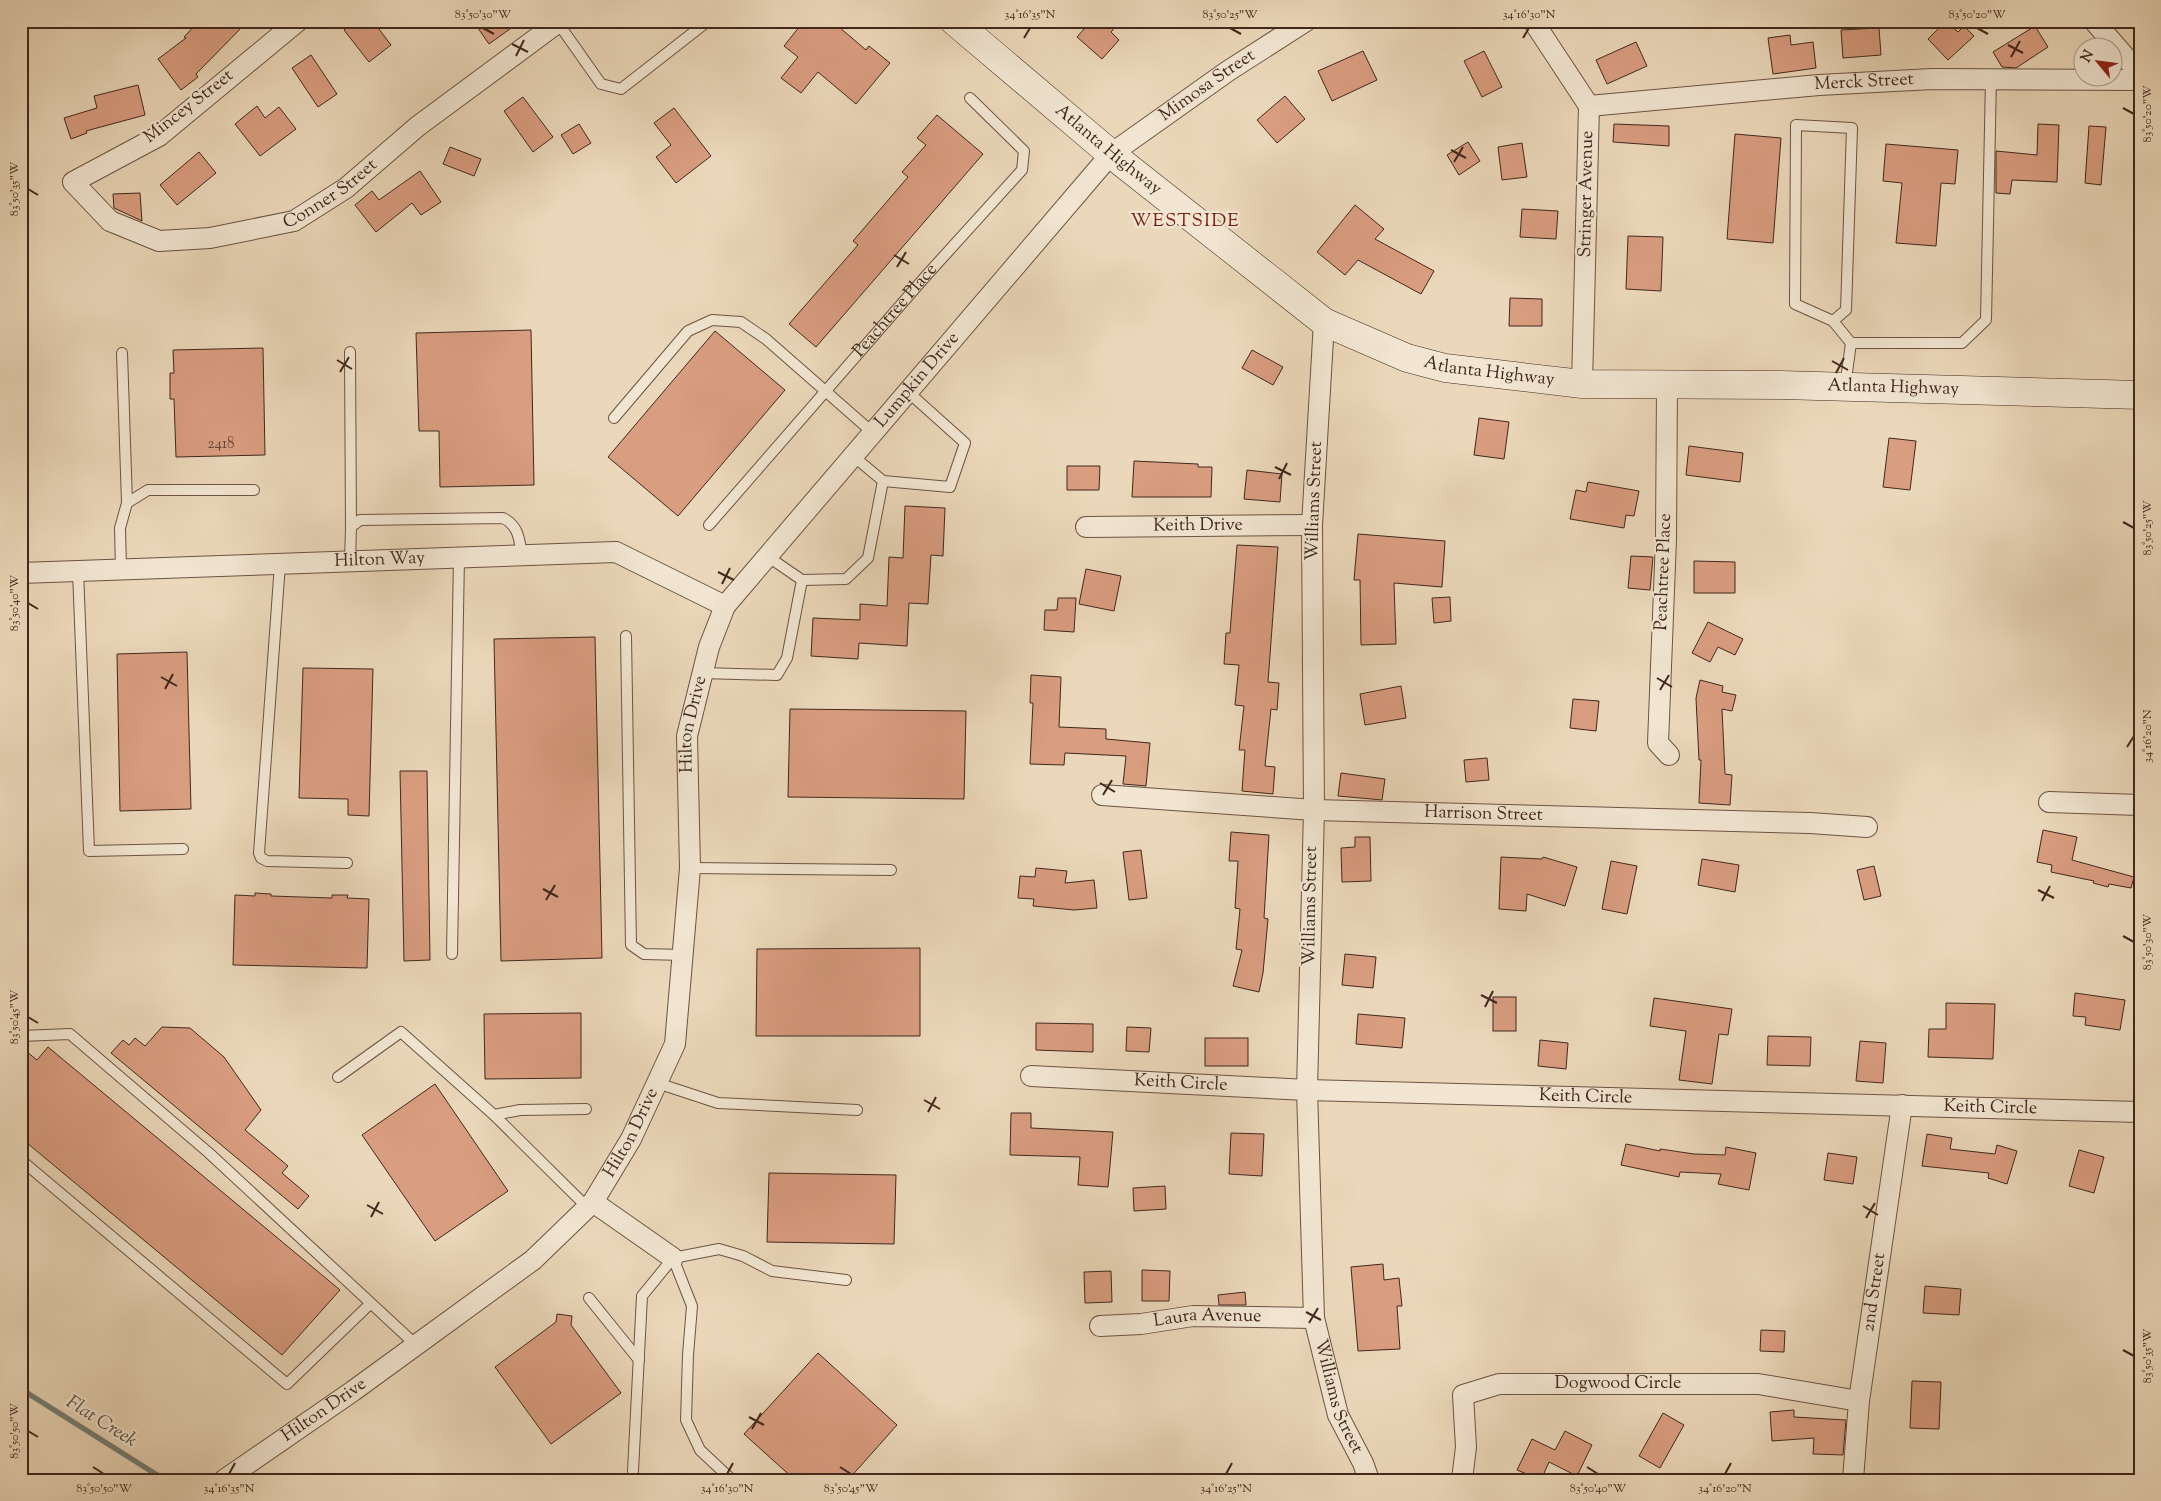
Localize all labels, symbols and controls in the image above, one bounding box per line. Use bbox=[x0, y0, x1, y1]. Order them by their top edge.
text: 83°50'30"W bbox=[455, 6, 512, 24]
text: 34°16'35"N bbox=[1005, 6, 1056, 24]
text: 83°50'25"W bbox=[1202, 6, 1258, 24]
text: 34°16'30"N bbox=[1503, 6, 1556, 24]
text: 83°50'20"W bbox=[1948, 6, 2006, 24]
north arrow bbox=[2074, 38, 2124, 88]
street label: Mimosa Street bbox=[1154, 43, 1261, 129]
text: N bbox=[2077, 47, 2100, 66]
street label: Mincey Street bbox=[139, 64, 239, 150]
street label: Merck Street bbox=[1814, 67, 1914, 98]
text: 83°50'20"W bbox=[2139, 85, 2157, 143]
street label: Atlanta Highway bbox=[1049, 98, 1167, 202]
street label: Stringer Avenue bbox=[1573, 130, 1601, 258]
street label: Conner Street bbox=[281, 153, 383, 236]
text: 83°50'35"W bbox=[6, 161, 24, 216]
district label: WESTSIDE bbox=[1130, 208, 1240, 235]
street label: Peachtree Place bbox=[847, 258, 944, 364]
street label: Lumpkin Drive bbox=[869, 327, 966, 434]
street label: Atlanta Highway bbox=[1421, 350, 1556, 394]
street label: Atlanta Highway bbox=[1827, 373, 1959, 403]
house number: 2418 bbox=[207, 434, 235, 455]
street label: Williams Street bbox=[1300, 441, 1330, 561]
text: 83°50'25"W bbox=[2139, 500, 2157, 556]
street label: Keith Drive bbox=[1153, 513, 1243, 539]
street label: Peachtree Place bbox=[1649, 513, 1679, 631]
street label: Hilton Way bbox=[334, 546, 426, 575]
text: 83°50'40"W bbox=[6, 574, 24, 631]
street label: Hilton Drive bbox=[674, 673, 714, 773]
text: 34°16'20"N bbox=[2139, 709, 2157, 763]
street label: Harrison Street bbox=[1424, 800, 1543, 829]
street label: Williams Street bbox=[1297, 846, 1325, 966]
text: 83°50'30"W bbox=[2139, 913, 2157, 970]
text: 83°50'45"W bbox=[6, 989, 24, 1044]
street label: Keith Circle bbox=[1133, 1068, 1228, 1099]
street label: Keith Circle bbox=[1538, 1083, 1633, 1112]
street label: Hilton Drive bbox=[597, 1084, 666, 1183]
street label: Keith Circle bbox=[1943, 1094, 2038, 1122]
street label: 2nd Street bbox=[1856, 1251, 1893, 1334]
street label: Laura Avenue bbox=[1152, 1303, 1262, 1335]
text: 83°50'35"W bbox=[2139, 1328, 2157, 1383]
street label: Williams Street bbox=[1307, 1337, 1369, 1459]
street label: Dogwood Circle bbox=[1555, 1371, 1681, 1397]
street label: Hilton Drive bbox=[277, 1372, 372, 1449]
water label: Flat Creek bbox=[60, 1390, 142, 1455]
text: 83°50'50"W bbox=[6, 1402, 24, 1459]
text: 83°50'50"W bbox=[76, 1480, 133, 1498]
text: 34°16'35"N bbox=[204, 1480, 255, 1498]
text: 34°16'30"N bbox=[701, 1480, 754, 1498]
text: 83°50'45"W bbox=[824, 1480, 879, 1498]
text: 34°16'25"N bbox=[1200, 1480, 1252, 1498]
text: 83°50'40"W bbox=[1570, 1480, 1627, 1498]
text: 34°16'20"N bbox=[1698, 1480, 1752, 1498]

